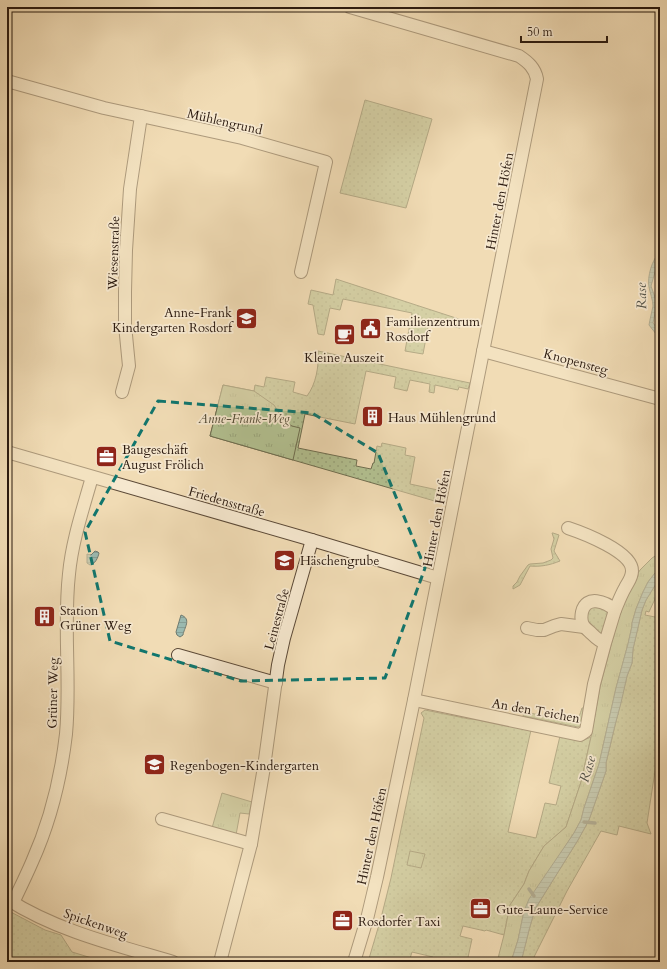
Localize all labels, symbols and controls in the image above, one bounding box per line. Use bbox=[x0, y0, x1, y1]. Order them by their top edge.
scale bar bbox=[521, 18, 607, 44]
text: 50 m bbox=[527, 24, 554, 40]
street label: Mühlengrund bbox=[185, 105, 264, 139]
street label: Hinter den Höfen bbox=[482, 150, 518, 252]
street label: Wiesenstraße bbox=[104, 216, 124, 291]
water label: Rase bbox=[632, 282, 651, 310]
place label: Anne-Frank Kindergarten Rosdorf bbox=[112, 304, 234, 337]
school or university icon: Anne-Frank Kindergarten Rosdorf bbox=[234, 306, 260, 332]
place label: Familienzentrum Rosdorf bbox=[386, 313, 480, 346]
public building icon: Familienzentrum Rosdorf bbox=[357, 315, 383, 341]
cafe icon: Kleine Auszeit bbox=[331, 322, 357, 348]
street label: Knopensteg bbox=[542, 345, 611, 379]
place label: Kleine Auszeit bbox=[304, 349, 384, 367]
building icon: Haus Mühlengrund bbox=[359, 404, 385, 430]
place label: Haus Mühlengrund bbox=[388, 409, 496, 427]
park label: Anne-Frank-Weg bbox=[197, 410, 290, 428]
place label: Baugeschäft August Frölich bbox=[122, 441, 204, 474]
office icon: Baugeschäft August Frölich bbox=[93, 443, 119, 469]
street label: Hinter den Höfen bbox=[419, 467, 455, 569]
street label: Friedensstraße bbox=[186, 482, 267, 521]
school or university icon: Häschengrube bbox=[271, 547, 297, 573]
place label: Häschengrube bbox=[300, 552, 379, 570]
street label: Leinestraße bbox=[260, 586, 294, 652]
place label: Station Grüner Weg bbox=[60, 602, 132, 635]
building icon: Station Grüner Weg bbox=[31, 604, 57, 630]
street label: Grüner Weg bbox=[43, 657, 63, 729]
street label: An den Teichen bbox=[490, 694, 582, 728]
school or university icon: Regenbogen-Kindergarten bbox=[142, 752, 168, 778]
water label: Rase bbox=[574, 753, 601, 785]
place label: Regenbogen-Kindergarten bbox=[170, 757, 320, 775]
street label: Hinter den Höfen bbox=[353, 785, 391, 887]
office icon: Gute-Laune-Service bbox=[467, 896, 493, 922]
place label: Gute-Laune-Service bbox=[496, 901, 608, 919]
street label: Spickenweg bbox=[61, 905, 131, 944]
office icon: Rosdorfer Taxi bbox=[330, 908, 356, 934]
place label: Rosdorfer Taxi bbox=[358, 913, 441, 931]

